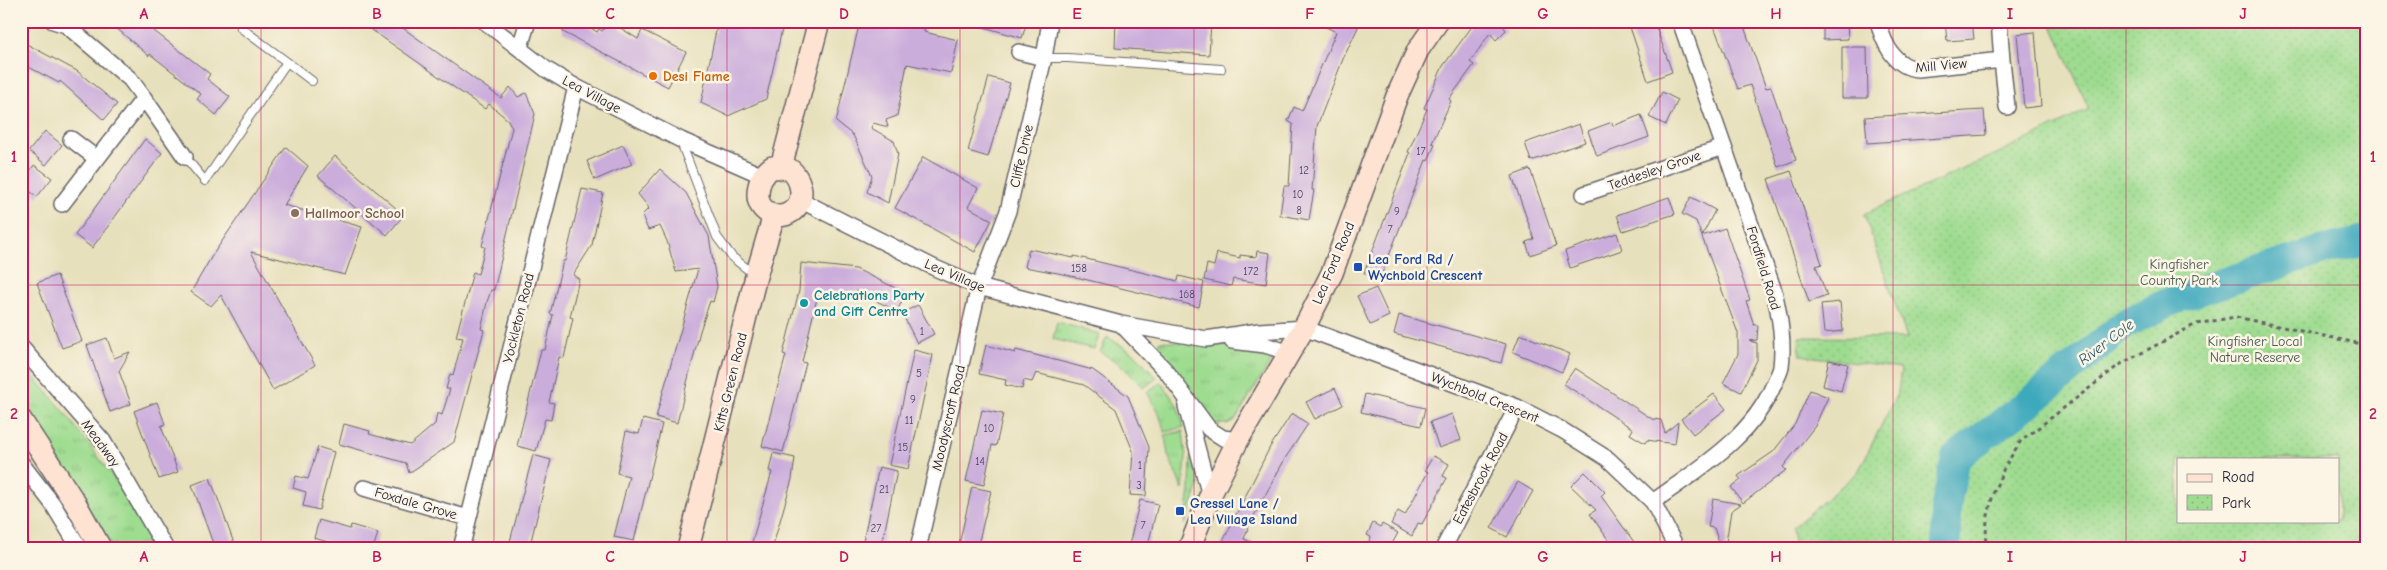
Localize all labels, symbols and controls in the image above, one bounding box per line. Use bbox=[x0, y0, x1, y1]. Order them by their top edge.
text: A bbox=[140, 5, 149, 23]
text: B bbox=[372, 5, 382, 23]
text: C bbox=[605, 5, 615, 23]
text: D bbox=[839, 5, 849, 23]
text: E bbox=[1072, 5, 1082, 23]
text: F bbox=[1305, 5, 1315, 23]
text: G bbox=[1537, 5, 1549, 23]
text: H bbox=[1770, 5, 1782, 23]
text: I bbox=[2007, 5, 2013, 23]
text: J bbox=[2239, 5, 2247, 23]
street label: Mill View bbox=[1915, 55, 1968, 76]
place label: Desi Flame bbox=[663, 68, 730, 85]
marker: Desi Flame bbox=[647, 70, 659, 82]
street label: Lea Village bbox=[559, 72, 624, 117]
street label: Cliffe Drive bbox=[1006, 123, 1037, 189]
house number: 17 bbox=[1416, 145, 1426, 158]
street label: Teddesley Grove bbox=[1606, 147, 1703, 194]
text: 1 bbox=[11, 148, 17, 166]
text: 1 bbox=[2370, 148, 2376, 166]
house number: 12 bbox=[1299, 164, 1309, 177]
house number: 10 bbox=[1292, 188, 1304, 201]
house number: 8 bbox=[1296, 204, 1302, 217]
place label: Hallmoor School bbox=[305, 205, 404, 222]
house number: 9 bbox=[1394, 205, 1400, 218]
marker: Hallmoor School bbox=[289, 207, 301, 219]
street label: Lea Ford Road bbox=[1308, 219, 1358, 307]
house number: 7 bbox=[1387, 223, 1393, 236]
street label: Fordfield Road bbox=[1743, 224, 1784, 312]
place label: Lea Ford Rd / Wychbold Crescent bbox=[1368, 251, 1483, 284]
street label: Lea Village bbox=[922, 255, 988, 296]
park label: Kingfisher Country Park bbox=[2140, 256, 2218, 289]
marker: Lea Ford Rd / Wychbold Crescent bbox=[1352, 261, 1364, 273]
house number: 158 bbox=[1071, 262, 1087, 275]
house number: 172 bbox=[1243, 265, 1259, 278]
street label: Yockleton Road bbox=[499, 271, 538, 365]
place label: Celebrations Party and Gift Centre bbox=[814, 287, 925, 320]
house number: 168 bbox=[1179, 288, 1195, 301]
marker: Celebrations Party and Gift Centre bbox=[798, 297, 810, 309]
water label: River Cole bbox=[2075, 315, 2138, 369]
house number: 1 bbox=[920, 325, 924, 338]
street label: Kitts Green Road bbox=[710, 331, 751, 433]
park label: Kingfisher Local Nature Reserve bbox=[2207, 333, 2303, 366]
street label: Moodyscroft Road bbox=[928, 363, 969, 473]
house number: 5 bbox=[916, 367, 922, 380]
street label: Wychbold Crescent bbox=[1428, 368, 1542, 427]
house number: 9 bbox=[910, 393, 916, 406]
text: 2 bbox=[10, 405, 18, 423]
text: 2 bbox=[2369, 405, 2377, 423]
house number: 11 bbox=[905, 414, 913, 427]
street label: Meadway bbox=[78, 416, 124, 471]
house number: 10 bbox=[983, 422, 995, 435]
street label: Eatesbrook Road bbox=[1449, 429, 1512, 527]
house number: 15 bbox=[898, 441, 908, 454]
house number: 14 bbox=[975, 455, 985, 468]
legend bbox=[2177, 458, 2340, 522]
house number: 1 bbox=[1138, 459, 1142, 472]
text: Road bbox=[2222, 468, 2254, 486]
house number: 3 bbox=[1136, 479, 1142, 492]
house number: 21 bbox=[879, 483, 889, 496]
street label: Foxdale Grove bbox=[373, 484, 459, 523]
text: Park bbox=[2222, 494, 2251, 512]
place label: Gressel Lane / Lea Village Island bbox=[1190, 495, 1297, 528]
marker: Gressel Lane / Lea Village Island bbox=[1174, 505, 1186, 517]
house number: 7 bbox=[1140, 519, 1146, 532]
house number: 27 bbox=[871, 522, 881, 535]
text: A bbox=[140, 548, 149, 566]
text: B bbox=[372, 548, 382, 566]
text: C bbox=[605, 548, 615, 566]
text: D bbox=[839, 548, 849, 566]
text: E bbox=[1072, 548, 1082, 566]
text: F bbox=[1305, 548, 1315, 566]
text: G bbox=[1537, 548, 1549, 566]
text: H bbox=[1770, 548, 1782, 566]
text: I bbox=[2007, 548, 2013, 566]
text: J bbox=[2239, 548, 2247, 566]

